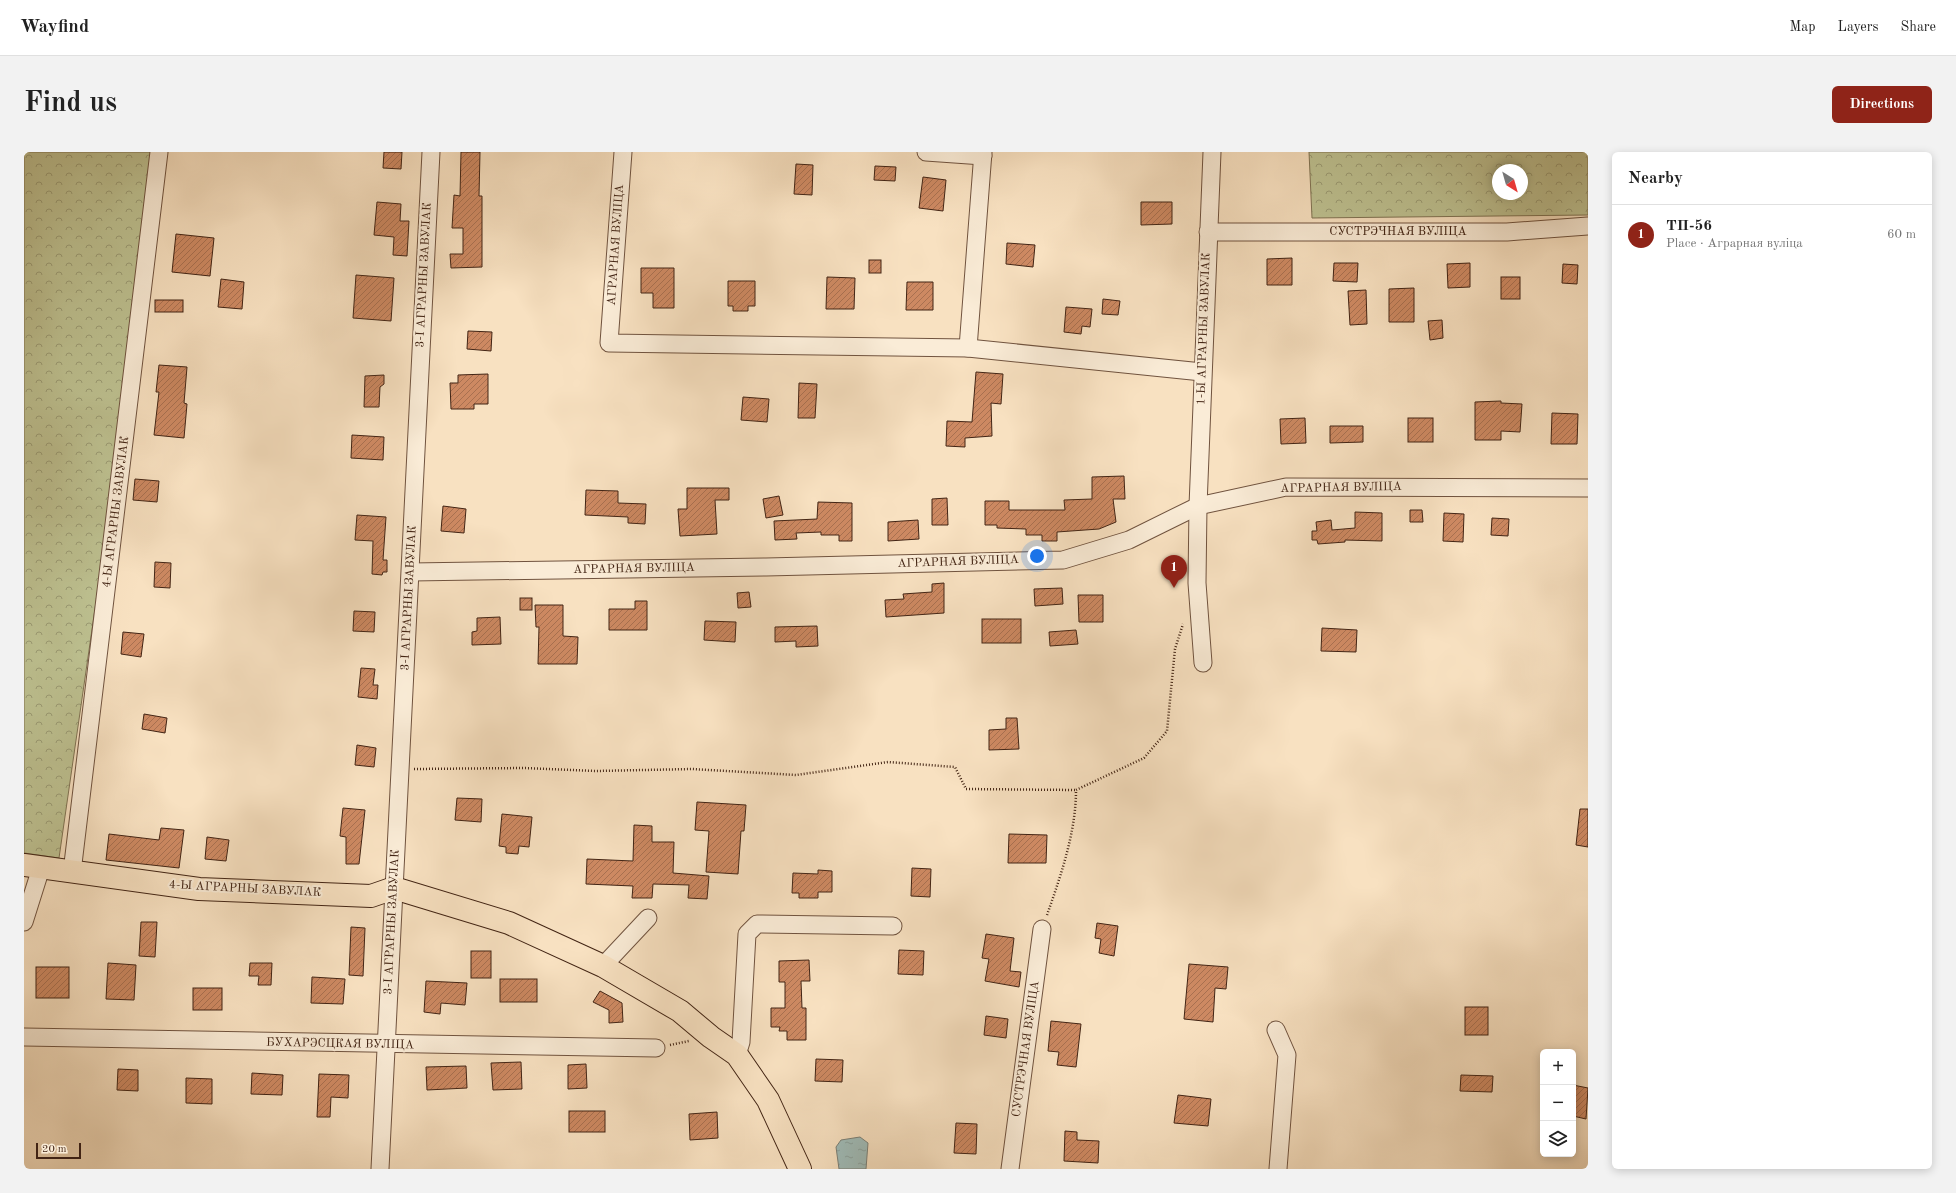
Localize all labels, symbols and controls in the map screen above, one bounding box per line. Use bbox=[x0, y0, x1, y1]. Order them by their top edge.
text: Wayfind bbox=[20, 18, 89, 37]
text: Map bbox=[1790, 20, 1816, 34]
text: Layers bbox=[1838, 20, 1879, 34]
text: Share bbox=[1901, 20, 1936, 34]
button: Directions bbox=[1832, 86, 1932, 123]
text: Find us bbox=[24, 90, 117, 118]
north arrow bbox=[1492, 164, 1528, 200]
text: Nearby bbox=[1628, 170, 1683, 187]
street label: АГРАРНАЯ ВУЛІЦА bbox=[606, 184, 626, 306]
street label: 3-І АГРАРНЫ ЗАВУЛАК bbox=[414, 202, 434, 348]
text: ТП-56 bbox=[1666, 219, 1712, 234]
street label: СУСТРЭЧНАЯ ВУЛІЦА bbox=[1329, 226, 1467, 238]
text: 1 bbox=[1637, 228, 1645, 241]
text: 60 m bbox=[1887, 228, 1916, 241]
text: Place · Аграрная вуліца bbox=[1666, 237, 1803, 250]
street label: 1-Ы АГРАРНЫ ЗАВУЛАК bbox=[1195, 252, 1213, 405]
street label: 4-Ы АГРАРНЫ ЗАВУЛАК bbox=[101, 435, 131, 588]
street label: АГРАРНАЯ ВУЛІЦА bbox=[1280, 481, 1402, 495]
street label: 3-І АГРАРНЫ ЗАВУЛАК bbox=[399, 525, 419, 671]
your location bbox=[1027, 546, 1047, 566]
street label: АГРАРНАЯ ВУЛІЦА bbox=[897, 554, 1019, 570]
pin: 1 bbox=[1161, 555, 1187, 588]
street label: АГРАРНАЯ ВУЛІЦА bbox=[573, 562, 695, 576]
street label: 3-І АГРАРНЫ ЗАВУЛАК bbox=[382, 849, 402, 995]
street label: 4-Ы АГРАРНЫ ЗАВУЛАК bbox=[169, 879, 322, 899]
street label: СУСТРЭЧНАЯ ВУЛІЦА bbox=[1010, 980, 1042, 1118]
street label: БУХАРЭСЦКАЯ ВУЛІЦА bbox=[266, 1037, 414, 1051]
map controls bbox=[1540, 1049, 1576, 1157]
button: + bbox=[1540, 1049, 1576, 1085]
button: − bbox=[1540, 1085, 1576, 1121]
button: layers bbox=[1540, 1121, 1576, 1157]
scale bar bbox=[36, 1141, 81, 1160]
text: 20 m bbox=[42, 1144, 67, 1155]

